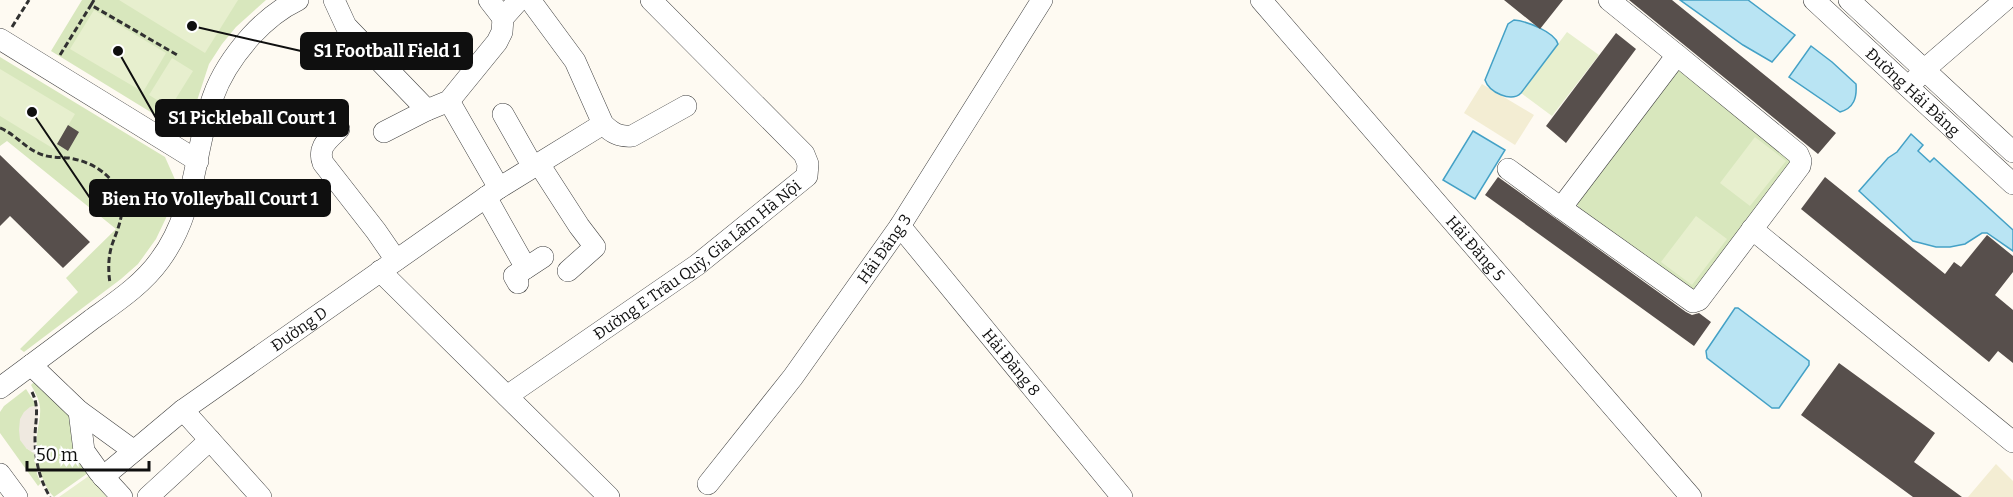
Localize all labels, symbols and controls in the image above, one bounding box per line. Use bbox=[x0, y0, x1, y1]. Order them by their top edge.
callout: S1 Football Field 1 bbox=[301, 33, 472, 69]
text: S1 Football Field 1 bbox=[314, 40, 461, 62]
street label: Đường Hải Đăng bbox=[1862, 44, 1964, 140]
callout: S1 Pickleball Court 1 bbox=[156, 100, 348, 136]
text: S1 Pickleball Court 1 bbox=[168, 107, 336, 129]
street label: Đường E Trâu Quỳ, Gia Lâm Hà Nội bbox=[590, 176, 805, 344]
callout: Bien Ho Volleyball Court 1 bbox=[90, 180, 330, 216]
text: Bien Ho Volleyball Court 1 bbox=[102, 188, 318, 210]
street label: Hải Đăng 3 bbox=[853, 211, 915, 287]
street label: Hải Đăng 5 bbox=[1442, 212, 1509, 285]
street label: Đường D bbox=[267, 303, 331, 355]
street label: Hải Đăng 8 bbox=[978, 325, 1044, 400]
scale bar bbox=[27, 434, 148, 472]
text: 50 m bbox=[36, 444, 78, 466]

